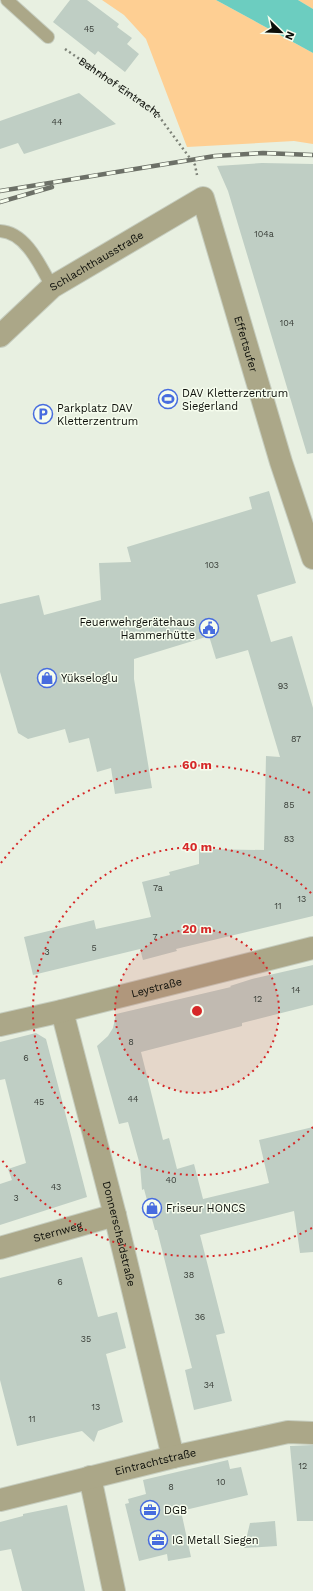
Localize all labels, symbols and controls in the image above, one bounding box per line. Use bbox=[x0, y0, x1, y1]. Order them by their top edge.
north arrow bbox=[261, 12, 301, 52]
house number: 45 bbox=[84, 24, 94, 34]
text: N bbox=[282, 29, 297, 42]
street label: Bahnhof Eintracht bbox=[76, 54, 164, 120]
house number: 44 bbox=[52, 117, 63, 127]
street label: Schlachthausstraße bbox=[47, 228, 146, 294]
house number: 104a bbox=[254, 229, 274, 239]
street label: Effertsufer bbox=[232, 314, 261, 374]
house number: 104 bbox=[280, 318, 295, 328]
place label: DAV Kletterzentrum Siegerland bbox=[182, 387, 288, 413]
sports icon: DAV Kletterzentrum Siegerland bbox=[157, 388, 179, 410]
place label: Parkplatz DAV Kletterzentrum bbox=[57, 402, 138, 428]
parking icon: Parkplatz DAV Kletterzentrum bbox=[32, 403, 54, 425]
house number: 103 bbox=[205, 560, 219, 570]
place label: Feuerwehrgerätehaus Hammerhütte bbox=[79, 616, 195, 642]
public building icon: Feuerwehrgerätehaus Hammerhütte bbox=[198, 617, 220, 639]
shop icon: Yükseloglu bbox=[36, 667, 58, 689]
place label: Yükseloglu bbox=[61, 672, 118, 685]
house number: 93 bbox=[278, 681, 288, 691]
house number: 87 bbox=[291, 734, 301, 744]
text: 60 m bbox=[182, 758, 212, 772]
house number: 85 bbox=[284, 800, 294, 810]
house number: 83 bbox=[284, 834, 294, 844]
text: 40 m bbox=[182, 840, 212, 854]
house number: 7a bbox=[153, 883, 163, 893]
house number: 13 bbox=[298, 894, 306, 904]
house number: 11 bbox=[274, 901, 282, 911]
text: 20 m bbox=[182, 922, 212, 936]
house number: 7 bbox=[152, 932, 158, 942]
house number: 5 bbox=[91, 943, 97, 953]
house number: 3 bbox=[44, 947, 50, 957]
street label: Leystraße bbox=[130, 975, 183, 1000]
house number: 14 bbox=[291, 985, 301, 995]
house number: 12 bbox=[254, 994, 262, 1004]
centre of rings bbox=[190, 1004, 204, 1018]
house number: 8 bbox=[128, 1037, 134, 1047]
house number: 6 bbox=[23, 1053, 29, 1063]
house number: 44 bbox=[128, 1094, 139, 1104]
house number: 45 bbox=[34, 1097, 44, 1107]
house number: 40 bbox=[165, 1175, 177, 1185]
street label: Donnerscheidstraße bbox=[100, 1180, 138, 1288]
house number: 43 bbox=[51, 1182, 61, 1192]
house number: 3 bbox=[13, 1193, 19, 1203]
shop icon: Friseur HONCS bbox=[141, 1197, 163, 1219]
place label: Friseur HONCS bbox=[166, 1202, 246, 1215]
street label: Sternweg bbox=[32, 1218, 84, 1245]
house number: 38 bbox=[184, 1270, 194, 1280]
house number: 6 bbox=[57, 1277, 63, 1287]
house number: 36 bbox=[195, 1312, 205, 1322]
house number: 35 bbox=[81, 1334, 91, 1344]
house number: 34 bbox=[204, 1380, 215, 1390]
house number: 13 bbox=[92, 1402, 100, 1412]
house number: 11 bbox=[28, 1414, 36, 1424]
street label: Eintrachtstraße bbox=[113, 1446, 197, 1478]
house number: 12 bbox=[299, 1461, 307, 1471]
house number: 10 bbox=[216, 1477, 226, 1487]
house number: 8 bbox=[168, 1482, 174, 1492]
office icon: DGB bbox=[139, 1499, 161, 1521]
place label: DGB bbox=[164, 1504, 187, 1517]
office icon: IG Metall Siegen bbox=[147, 1529, 169, 1551]
place label: IG Metall Siegen bbox=[172, 1534, 259, 1547]

